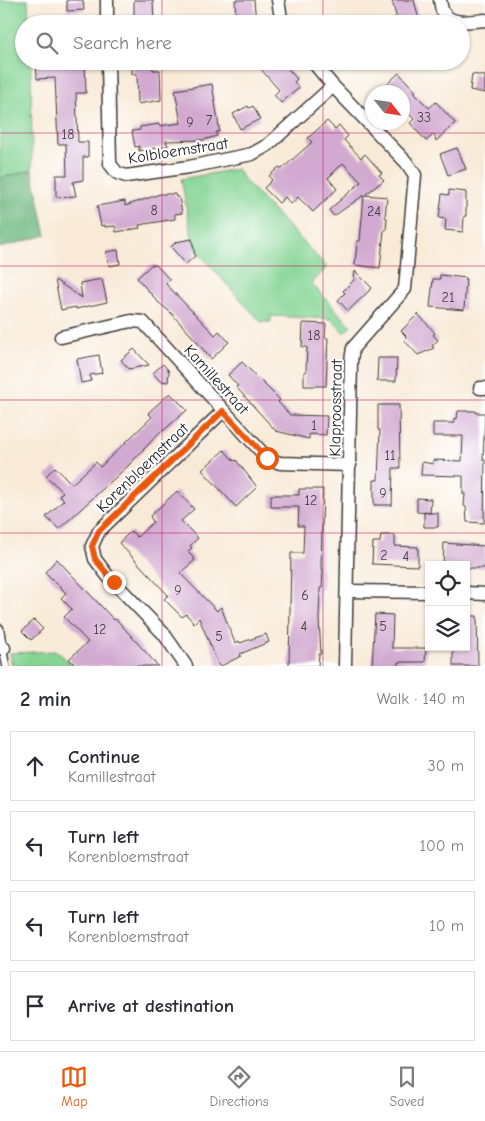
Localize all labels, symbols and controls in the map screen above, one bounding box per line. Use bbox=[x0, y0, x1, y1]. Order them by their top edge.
search box bbox=[15, 15, 470, 70]
icon: search bbox=[33, 29, 61, 57]
text: Search here bbox=[73, 32, 172, 54]
north arrow bbox=[365, 85, 410, 130]
house number: 33 bbox=[417, 109, 431, 126]
house number: 7 bbox=[206, 112, 213, 129]
house number: 9 bbox=[186, 114, 194, 131]
house number: 18 bbox=[62, 126, 74, 143]
street label: Kolbloemstraat bbox=[127, 134, 230, 168]
house number: 8 bbox=[150, 202, 158, 219]
house number: 24 bbox=[367, 203, 381, 220]
house number: 21 bbox=[442, 289, 454, 306]
house number: 18 bbox=[308, 327, 320, 344]
street label: Kamillestraat bbox=[180, 341, 252, 419]
street label: Klaproosstraat bbox=[326, 359, 346, 457]
house number: 1 bbox=[311, 417, 317, 434]
street label: Korenbloemstraat bbox=[93, 419, 193, 516]
route start bbox=[256, 447, 279, 470]
house number: 11 bbox=[384, 447, 396, 464]
house number: 9 bbox=[379, 485, 387, 502]
house number: 12 bbox=[305, 492, 317, 509]
house number: 2 bbox=[380, 547, 388, 564]
house number: 4 bbox=[403, 548, 410, 565]
map controls bbox=[425, 561, 470, 651]
button: locate bbox=[425, 561, 470, 606]
route end bbox=[103, 571, 126, 594]
house number: 9 bbox=[174, 582, 182, 599]
house number: 6 bbox=[301, 587, 309, 604]
button: layers bbox=[425, 606, 470, 651]
house number: 4 bbox=[301, 618, 308, 635]
house number: 5 bbox=[379, 618, 387, 635]
house number: 12 bbox=[94, 621, 106, 638]
house number: 5 bbox=[215, 628, 223, 645]
text: 2 min bbox=[20, 687, 71, 711]
text: Walk · 140 m bbox=[377, 690, 465, 708]
text: Continue bbox=[68, 746, 140, 768]
icon: ahead bbox=[21, 752, 49, 780]
text: 30 m bbox=[428, 757, 464, 775]
text: Kamillestraat bbox=[68, 768, 155, 786]
text: Turn left bbox=[68, 826, 139, 848]
icon: left bbox=[21, 832, 49, 860]
text: 100 m bbox=[420, 837, 464, 855]
text: Korenbloemstraat bbox=[68, 848, 188, 866]
text: Turn left bbox=[68, 906, 139, 928]
icon: left bbox=[21, 912, 49, 940]
text: 10 m bbox=[429, 917, 464, 935]
text: Korenbloemstraat bbox=[68, 928, 188, 946]
icon: arrive bbox=[21, 992, 49, 1020]
text: Arrive at destination bbox=[68, 995, 234, 1017]
tab: Map bbox=[60, 1063, 88, 1110]
tab: Directions bbox=[209, 1063, 269, 1110]
tab: Saved bbox=[390, 1063, 425, 1110]

